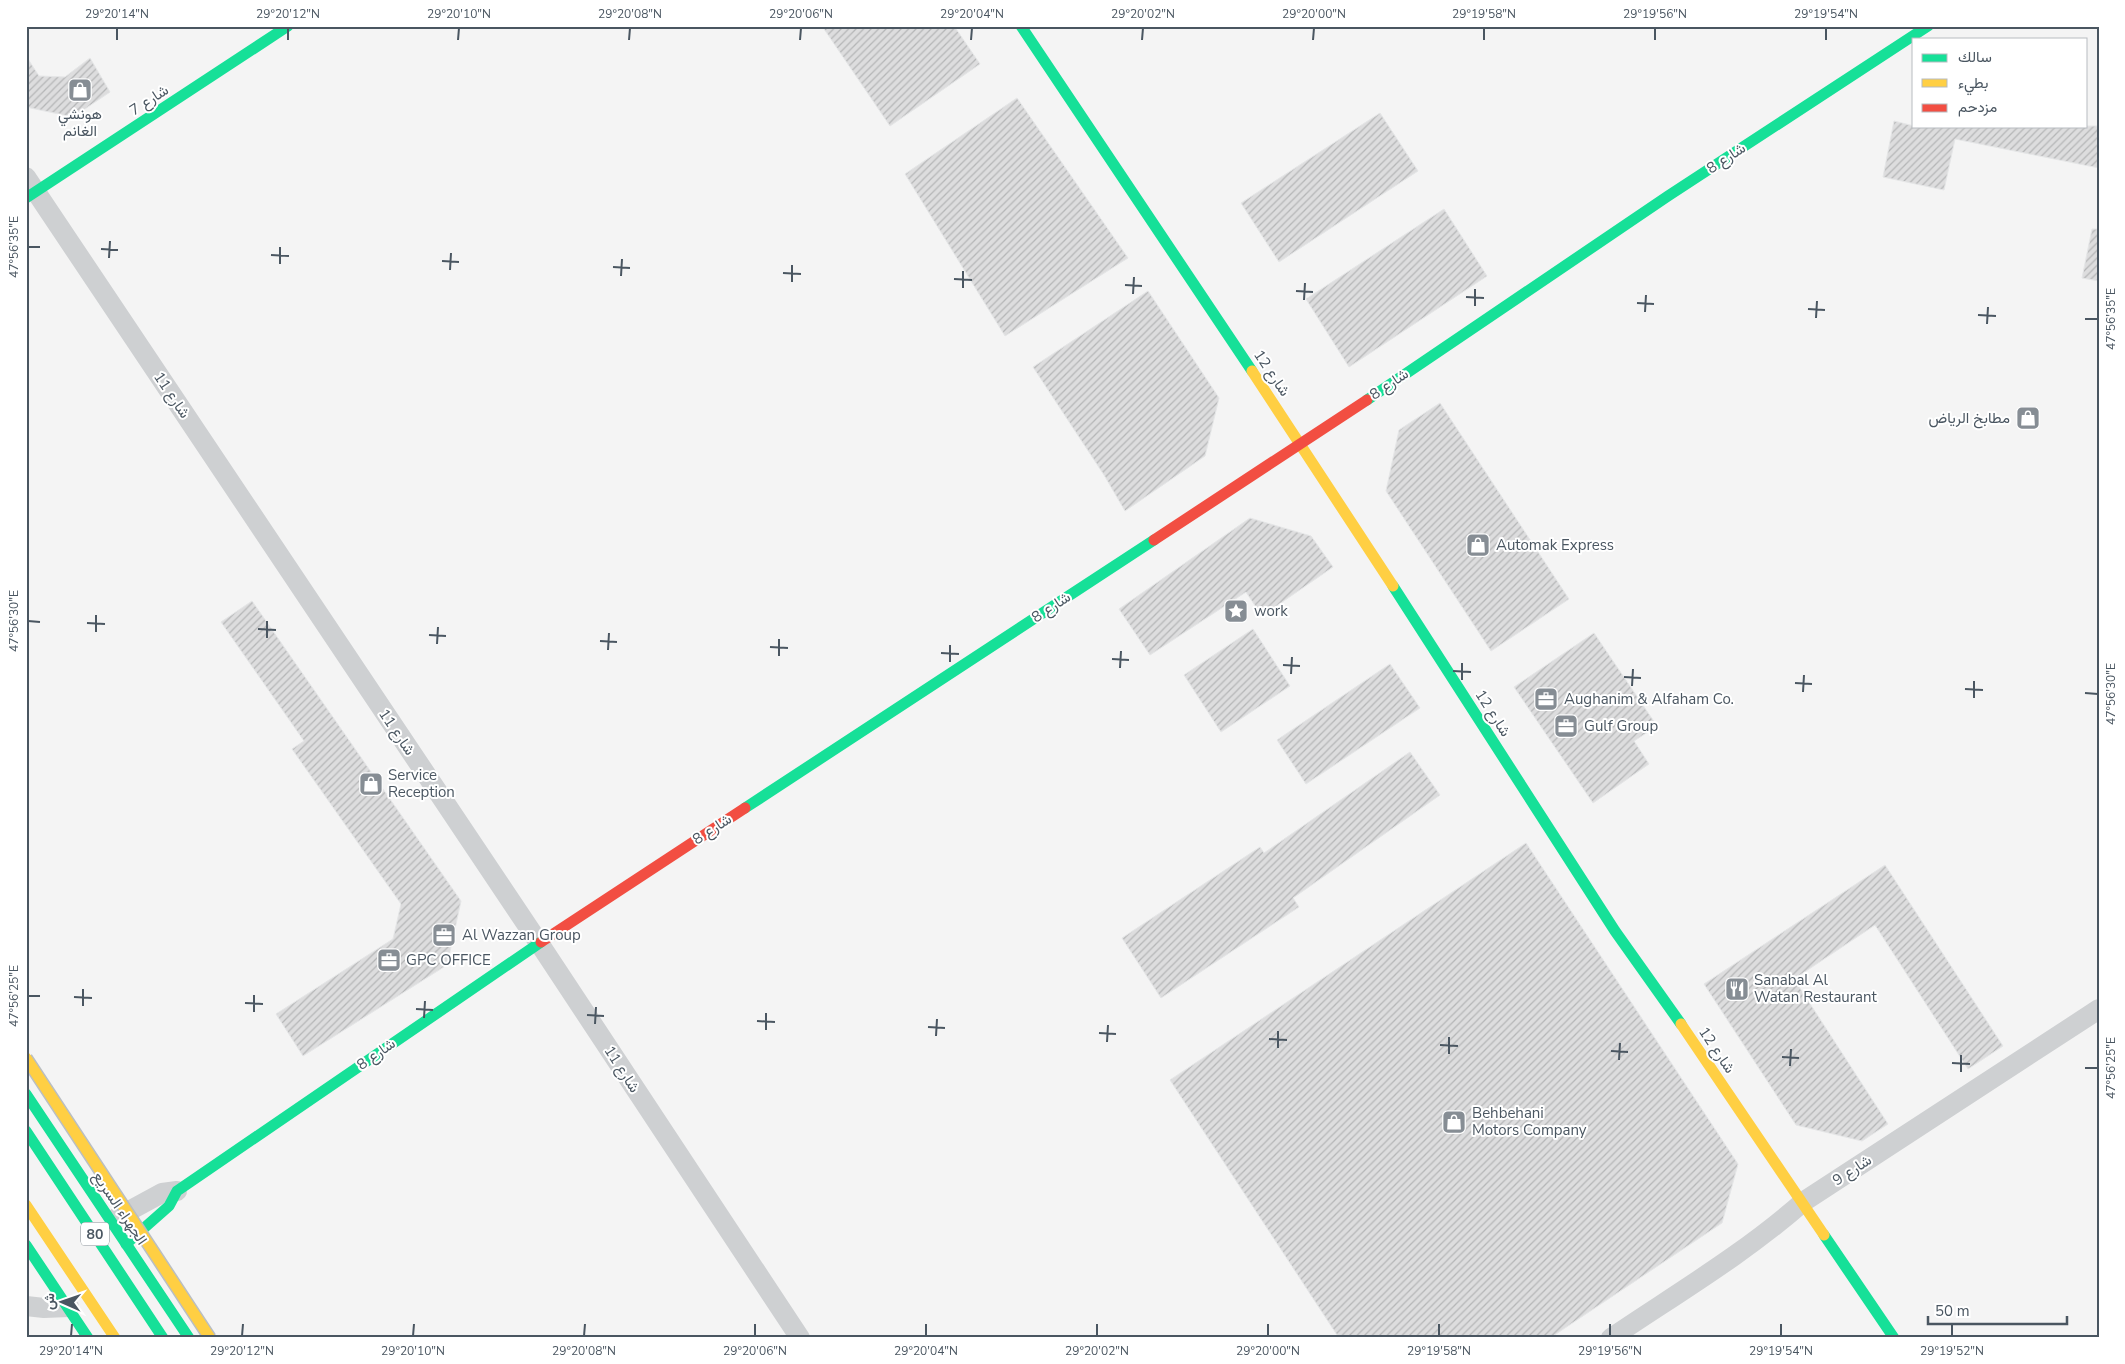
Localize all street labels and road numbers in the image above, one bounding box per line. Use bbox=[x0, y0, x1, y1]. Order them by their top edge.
street label: شارع 7 bbox=[126, 80, 173, 121]
street label: شارع 8 bbox=[1703, 138, 1750, 179]
street label: شارع 12 bbox=[1248, 346, 1295, 401]
street label: شارع 8 bbox=[1366, 364, 1413, 405]
street label: شارع 11 bbox=[148, 368, 195, 423]
street label: شارع 8 bbox=[1028, 587, 1075, 628]
street label: شارع 12 bbox=[1470, 686, 1516, 741]
street label: شارع 11 bbox=[373, 705, 420, 760]
street label: شارع 8 bbox=[689, 809, 736, 850]
street label: شارع 12 bbox=[1693, 1023, 1740, 1078]
street label: شارع 8 bbox=[353, 1033, 400, 1075]
street label: شارع 11 bbox=[599, 1042, 645, 1097]
street label: شارع 9 bbox=[1829, 1150, 1876, 1191]
street label: الجهراء السريع bbox=[87, 1167, 152, 1249]
road number: 80 bbox=[81, 1222, 109, 1246]

